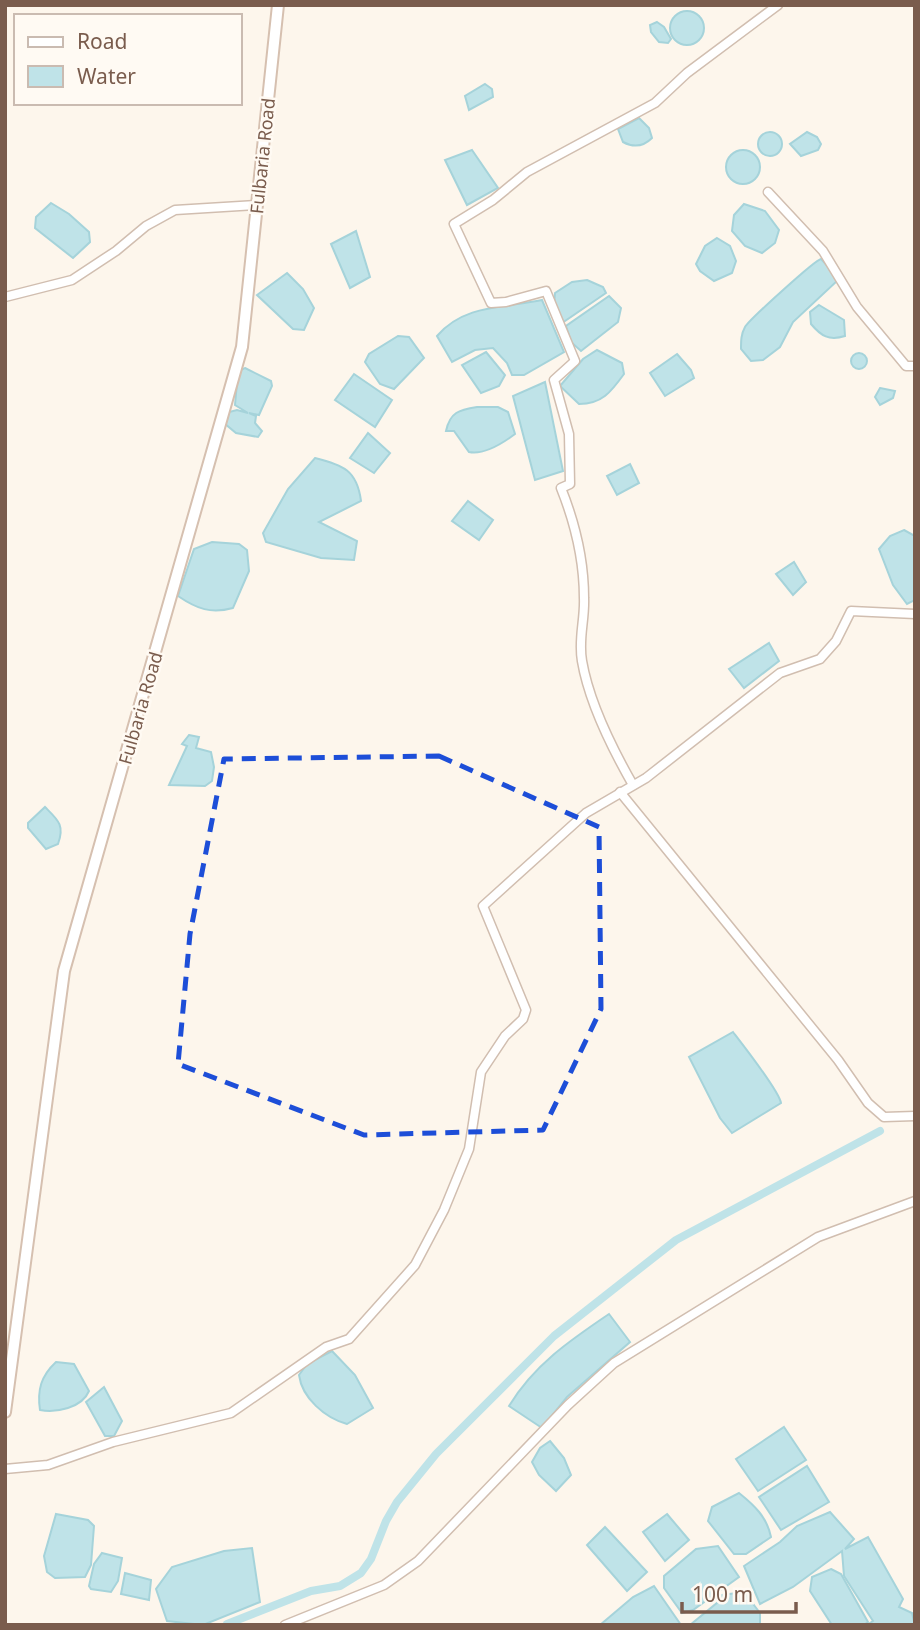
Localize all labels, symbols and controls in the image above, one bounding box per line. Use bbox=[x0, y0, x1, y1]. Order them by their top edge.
legend bbox=[14, 14, 242, 105]
text: Road bbox=[77, 27, 127, 55]
text: Water bbox=[77, 62, 136, 90]
street label: Fulbaria Road bbox=[244, 97, 280, 215]
street label: Fulbaria Road bbox=[112, 649, 168, 767]
scale bar bbox=[682, 1570, 796, 1614]
text: 100 m bbox=[692, 1580, 753, 1608]

